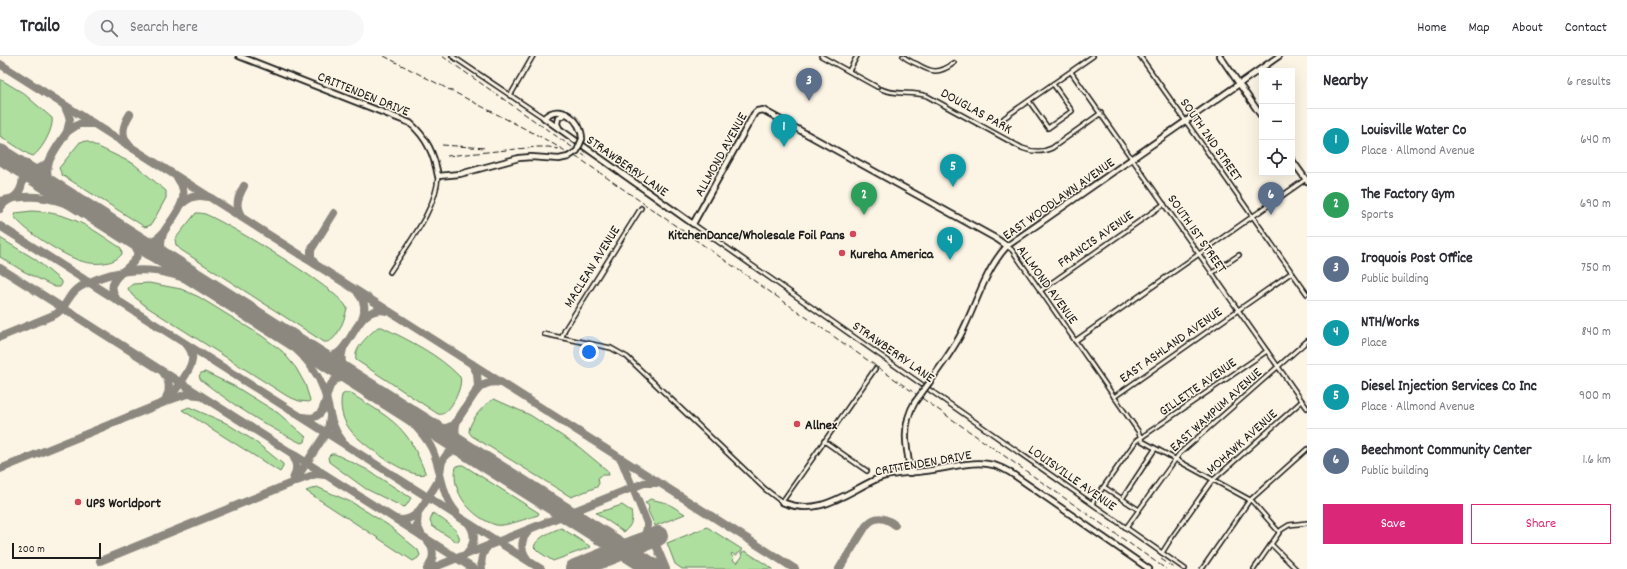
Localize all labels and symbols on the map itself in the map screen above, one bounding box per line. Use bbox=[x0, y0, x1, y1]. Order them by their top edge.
street label: CRITTENDEN DRIVE bbox=[314, 67, 413, 123]
pin: 3 bbox=[796, 68, 822, 101]
street label: DOUGLAS PARK bbox=[937, 84, 1016, 140]
street label: SOUTH 2ND STREET bbox=[1174, 95, 1247, 186]
street label: ALLMOND AVENUE bbox=[690, 109, 753, 201]
pin: 1 bbox=[771, 114, 797, 147]
street label: STRAWBERRY LANE bbox=[582, 131, 672, 203]
street label: EAST WOODLAWN AVENUE bbox=[999, 153, 1120, 246]
pin: 5 bbox=[940, 154, 966, 187]
pin: 2 bbox=[851, 182, 877, 215]
pin: 6 bbox=[1258, 182, 1284, 215]
street label: SOUTH 1ST STREET bbox=[1162, 191, 1231, 278]
street label: FRANCIS AVENUE bbox=[1054, 206, 1139, 273]
street label: MACLEAN AVENUE bbox=[559, 222, 626, 312]
place label: KitchenDance/Wholesale Foil Pans bbox=[668, 226, 845, 246]
pin: 4 bbox=[937, 227, 963, 260]
marker: KitchenDance/Wholesale Foil Pans bbox=[848, 229, 858, 239]
street label: ALLMOND AVENUE bbox=[1011, 242, 1082, 329]
place label: Kureha America bbox=[850, 245, 935, 265]
marker: Kureha America bbox=[837, 248, 847, 258]
street label: EAST ASHLAND AVENUE bbox=[1116, 302, 1227, 389]
street label: STRAWBERRY LANE bbox=[848, 317, 938, 389]
your location bbox=[579, 342, 599, 362]
street label: GILLETTE AVENUE bbox=[1155, 353, 1242, 422]
street label: EAST WAMPUM AVENUE bbox=[1166, 363, 1267, 457]
street label: MOHAWK AVENUE bbox=[1202, 405, 1283, 480]
place label: Allnex bbox=[805, 416, 838, 436]
marker: Allnex bbox=[792, 419, 802, 429]
street label: LOUISVILLE AVENUE bbox=[1024, 441, 1121, 517]
street label: CRITTENDEN DRIVE bbox=[873, 446, 974, 482]
place label: UPS Worldport bbox=[86, 494, 162, 514]
marker: UPS Worldport bbox=[73, 497, 83, 507]
scale bar bbox=[12, 541, 101, 560]

